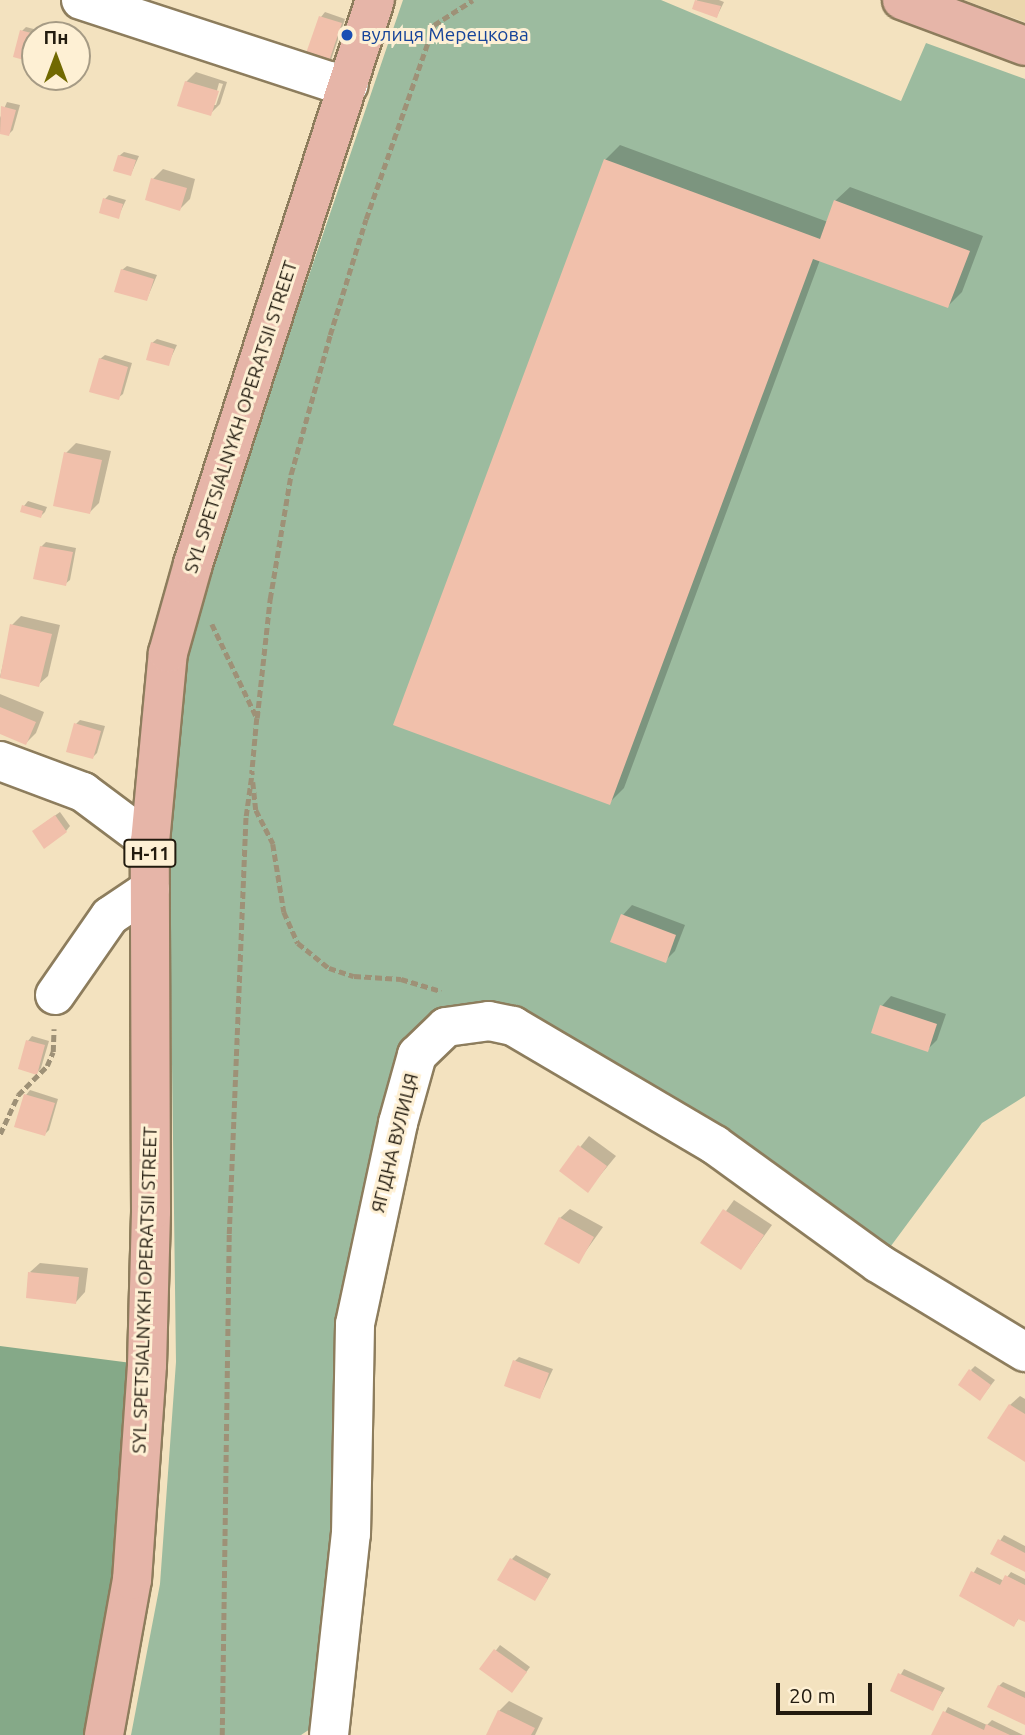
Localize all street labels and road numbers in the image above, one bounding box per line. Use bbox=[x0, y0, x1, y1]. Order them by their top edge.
street label: SYL SPETSIALNYKH OPERATSII STREET bbox=[180, 258, 302, 576]
road number: Н-11 bbox=[122, 838, 178, 868]
street label: ЯГІДНА ВУЛИЦЯ bbox=[367, 1071, 423, 1215]
street label: SYL SPETSIALNYKH OPERATSII STREET bbox=[128, 1126, 162, 1454]

